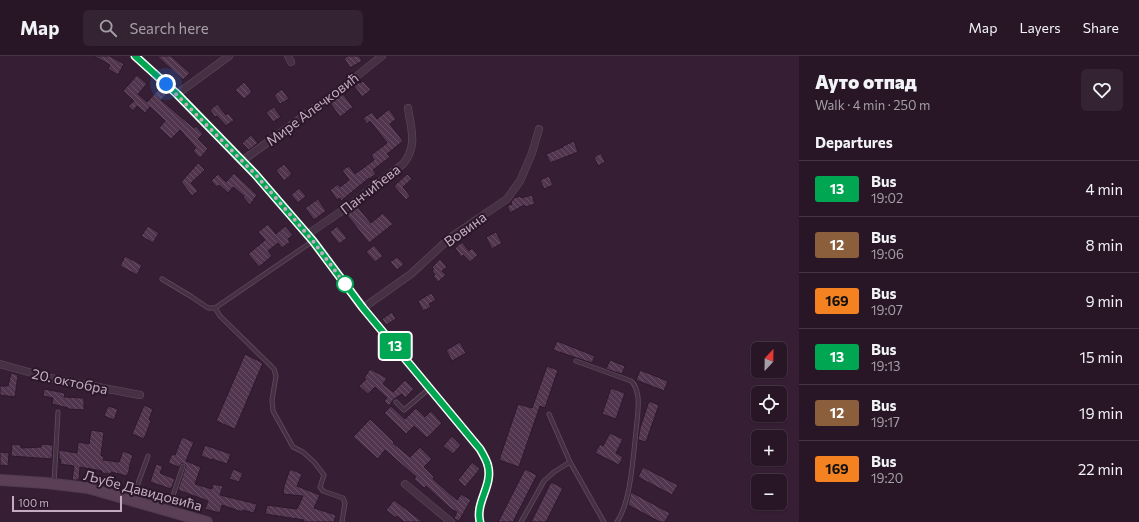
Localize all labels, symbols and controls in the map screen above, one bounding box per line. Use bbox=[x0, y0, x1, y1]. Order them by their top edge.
search box bbox=[83, 10, 363, 46]
text: Map bbox=[20, 16, 59, 39]
icon: search bbox=[97, 17, 119, 39]
text: Search here bbox=[129, 19, 209, 37]
text: Map bbox=[969, 19, 997, 36]
text: Layers bbox=[1019, 19, 1061, 36]
text: Share bbox=[1083, 19, 1119, 36]
street label: Мире Алечковић bbox=[262, 69, 362, 149]
button: heart bbox=[1081, 69, 1123, 111]
text: Ауто отпад bbox=[815, 70, 917, 93]
your location bbox=[156, 74, 176, 94]
text: Walk · 4 min · 250 m bbox=[815, 97, 930, 113]
text: Departures bbox=[815, 133, 893, 151]
street label: Панчићева bbox=[337, 160, 403, 218]
text: Bus bbox=[871, 172, 896, 190]
text: 13 bbox=[830, 180, 844, 197]
text: 4 min bbox=[1086, 180, 1123, 198]
text: 19:02 bbox=[871, 190, 903, 206]
street label: Вовина bbox=[441, 208, 489, 250]
text: Bus bbox=[871, 228, 896, 246]
text: 12 bbox=[830, 236, 844, 253]
text: 8 min bbox=[1085, 236, 1123, 254]
text: 19:06 bbox=[871, 246, 904, 262]
unlabelled marker bbox=[336, 275, 354, 293]
text: Bus bbox=[871, 284, 896, 302]
text: 169 bbox=[825, 292, 849, 309]
text: 9 min bbox=[1085, 292, 1123, 310]
text: 19:07 bbox=[871, 302, 903, 318]
line badge: 13 bbox=[377, 333, 413, 359]
text: 13 bbox=[388, 337, 402, 354]
text: Bus bbox=[871, 340, 896, 358]
north arrow bbox=[751, 342, 787, 378]
map controls bbox=[751, 342, 787, 510]
text: 13 bbox=[830, 348, 844, 365]
text: 15 min bbox=[1080, 348, 1123, 366]
text: 19:13 bbox=[871, 358, 901, 374]
street label: 20. октобра bbox=[30, 365, 110, 397]
button: locate bbox=[751, 386, 787, 422]
text: Bus bbox=[871, 396, 896, 414]
text: 12 bbox=[830, 404, 844, 421]
text: 19 min bbox=[1079, 404, 1123, 422]
text: 19:17 bbox=[871, 414, 900, 430]
button: + bbox=[751, 430, 787, 466]
text: Bus bbox=[871, 452, 896, 470]
text: 169 bbox=[825, 460, 849, 477]
text: 22 min bbox=[1078, 460, 1123, 478]
street label: Љубе Давидовића bbox=[82, 466, 204, 514]
text: 19:20 bbox=[871, 470, 903, 486]
button: − bbox=[751, 474, 787, 510]
scale bar bbox=[12, 494, 122, 513]
text: 100 m bbox=[18, 496, 49, 509]

